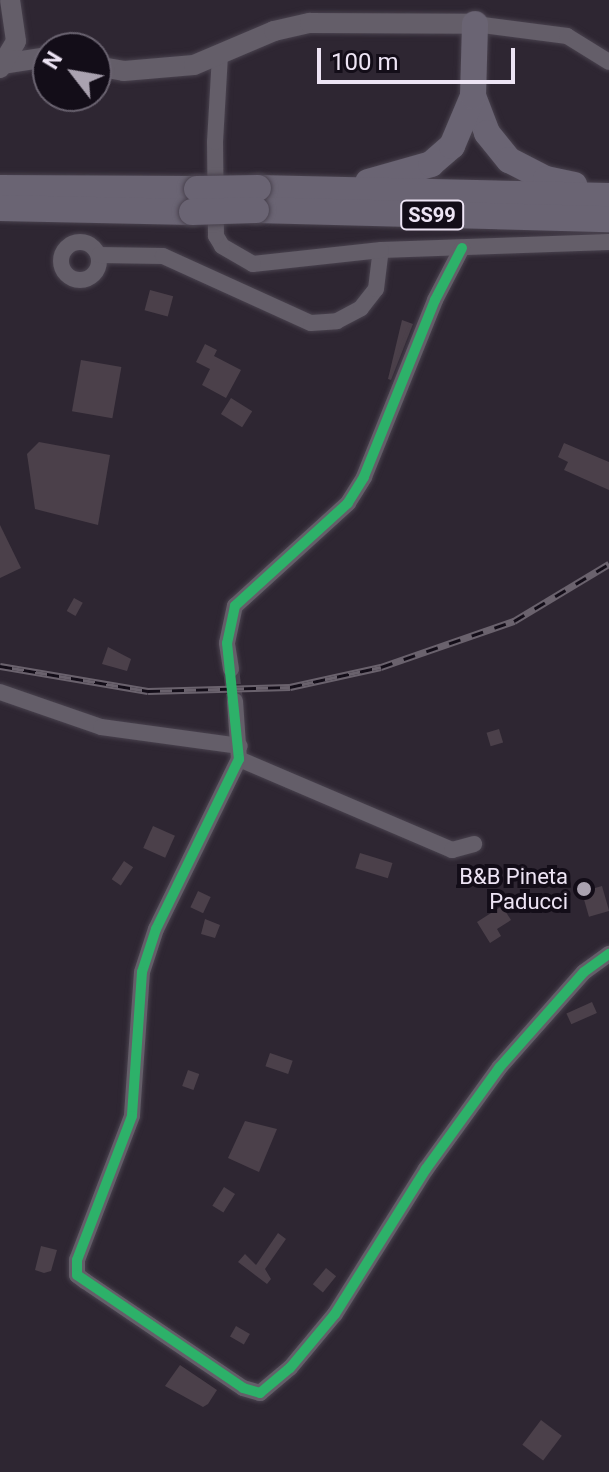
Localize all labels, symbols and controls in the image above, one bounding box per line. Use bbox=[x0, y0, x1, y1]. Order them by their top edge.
north arrow bbox=[32, 32, 112, 112]
scale bar bbox=[321, 32, 519, 82]
text: N bbox=[38, 47, 67, 74]
text: 100 m bbox=[331, 48, 398, 76]
road number: SS99 bbox=[400, 199, 464, 231]
place label: B&B Pineta Paducci bbox=[459, 863, 568, 914]
marker: B&B Pineta Paducci bbox=[575, 880, 593, 898]

